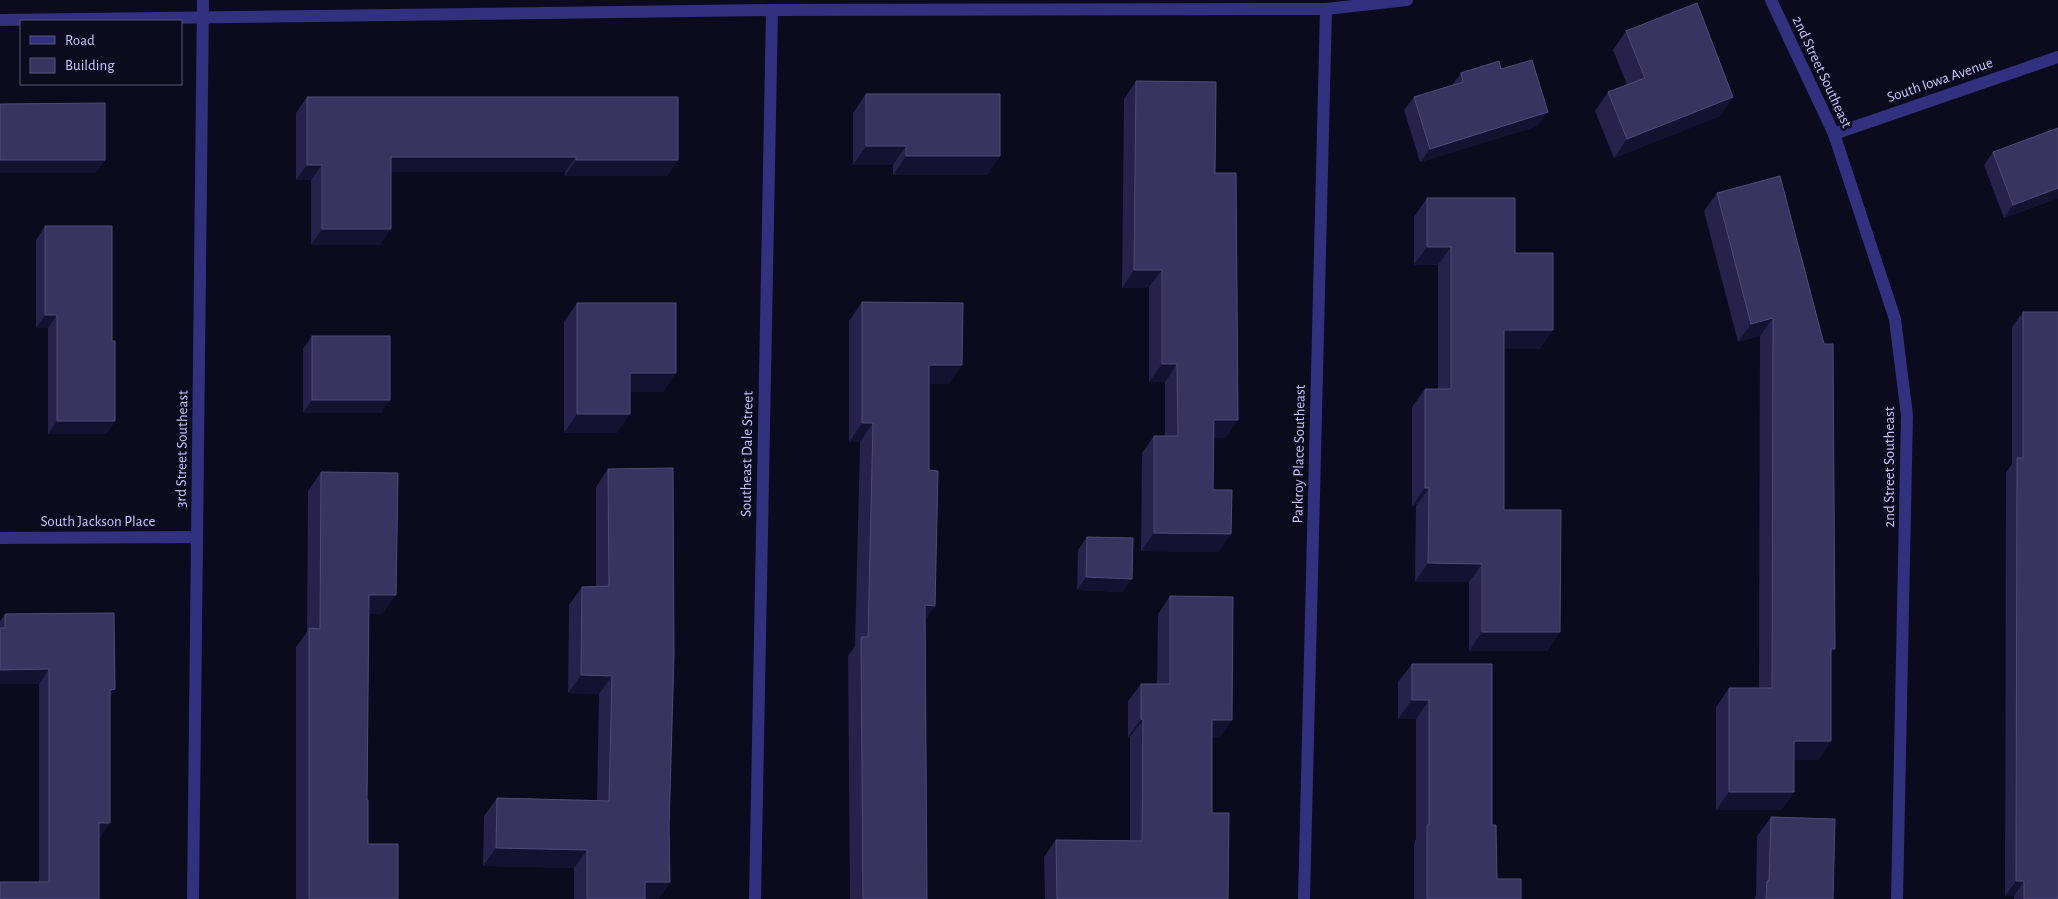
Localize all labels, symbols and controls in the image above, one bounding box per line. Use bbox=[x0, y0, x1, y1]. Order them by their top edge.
street label: 2nd Street Southeast bbox=[1790, 14, 1854, 130]
legend bbox=[20, 20, 182, 85]
text: Road bbox=[65, 33, 95, 48]
street label: South Iowa Avenue bbox=[1885, 55, 1995, 105]
text: Building bbox=[65, 58, 115, 73]
street label: Parkroy Place Southeast bbox=[1290, 384, 1308, 524]
street label: 3rd Street Southeast bbox=[173, 390, 191, 508]
street label: Southeast Dale Street bbox=[738, 391, 756, 517]
street label: 2nd Street Southeast bbox=[1882, 406, 1897, 528]
street label: South Jackson Place bbox=[41, 514, 155, 529]

